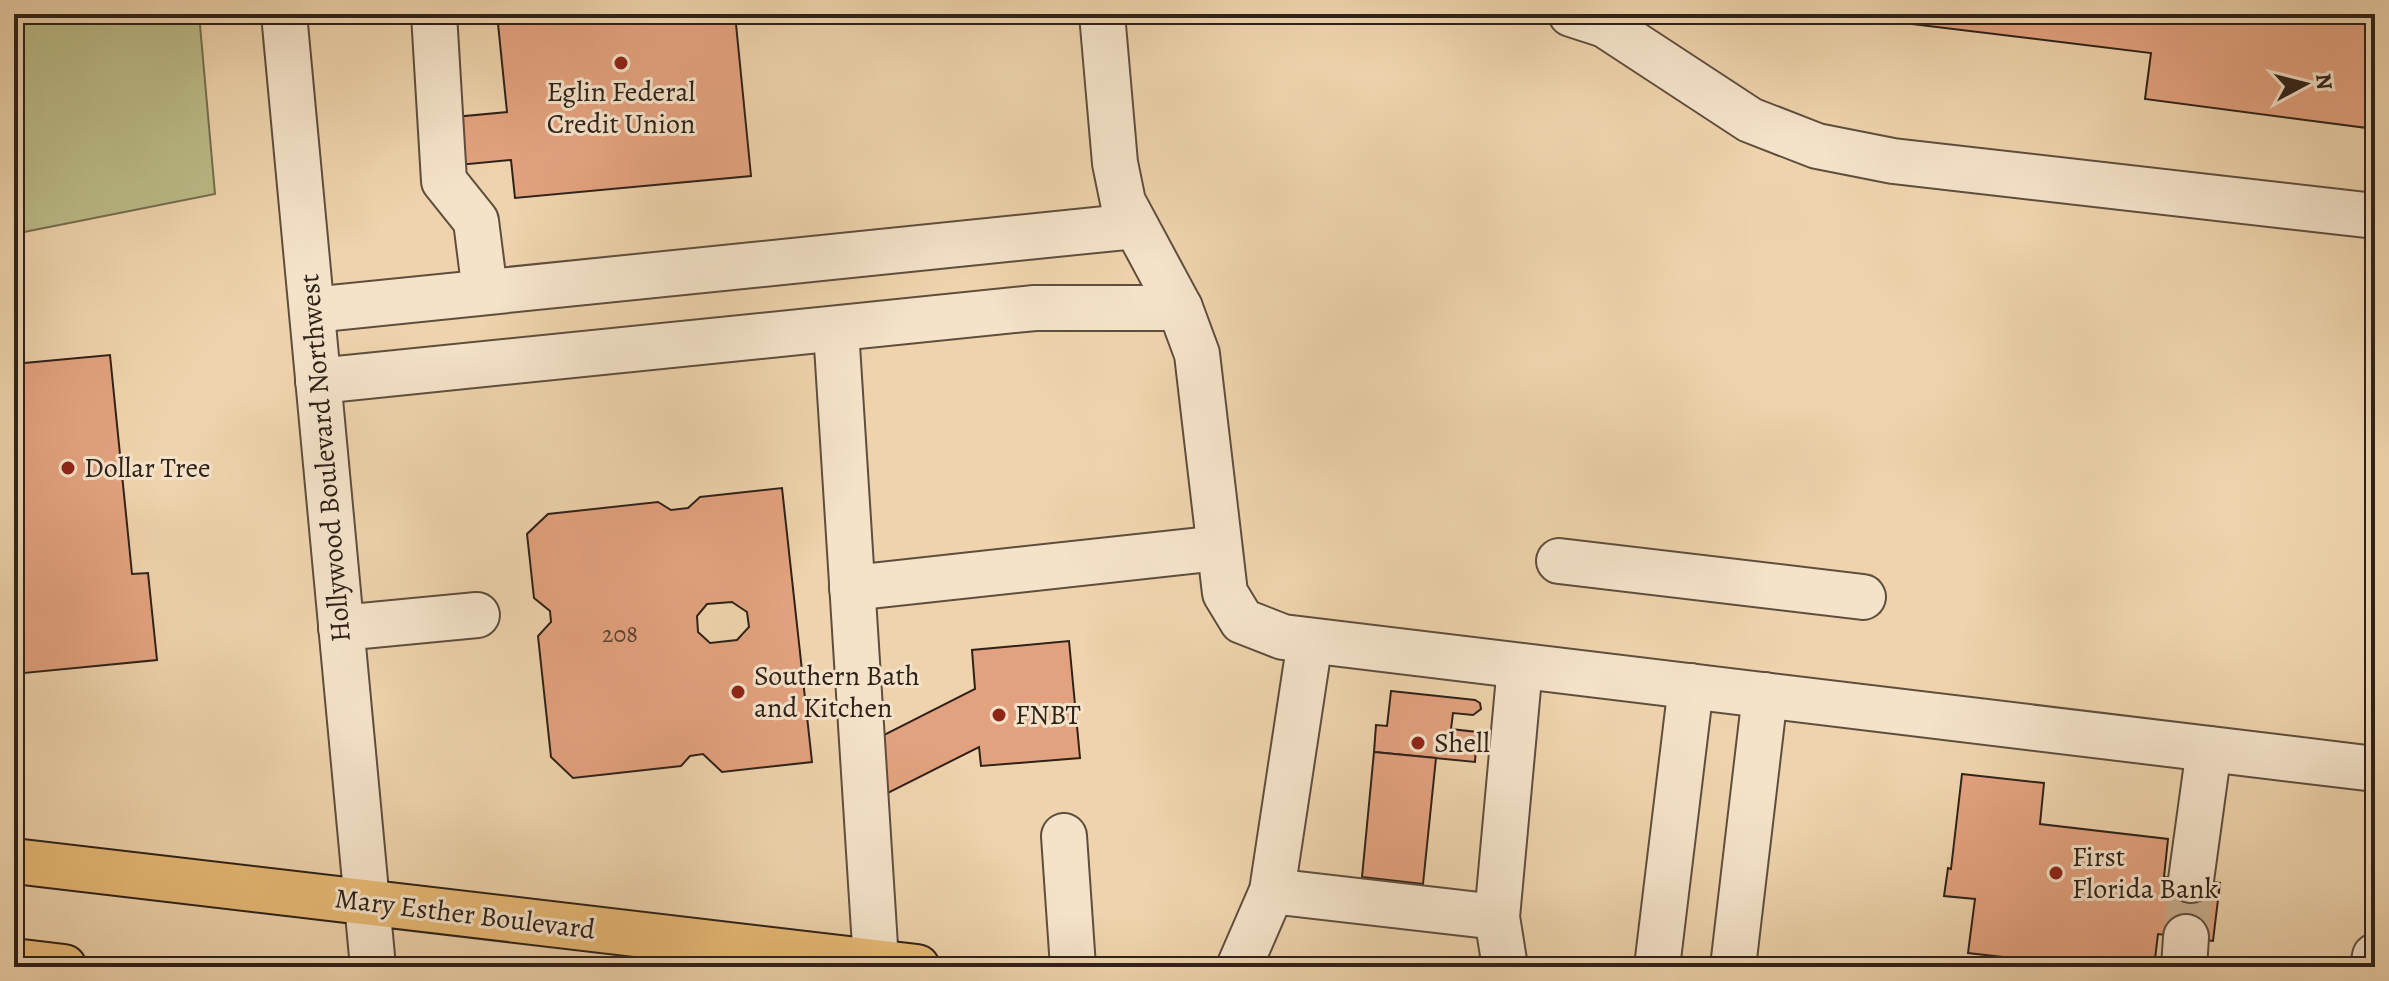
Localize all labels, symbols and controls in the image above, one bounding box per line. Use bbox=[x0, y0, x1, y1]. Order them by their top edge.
north arrow bbox=[2265, 44, 2345, 124]
marker: Eglin Federal Credit Union bbox=[612, 54, 630, 72]
text: N bbox=[2308, 72, 2340, 91]
place label: Eglin Federal Credit Union bbox=[547, 73, 695, 143]
street label: Hollywood Boulevard Northwest bbox=[290, 272, 360, 644]
place label: Dollar Tree bbox=[84, 449, 211, 487]
marker: Dollar Tree bbox=[59, 459, 77, 477]
house number: 208 bbox=[602, 618, 638, 650]
place label: Southern Bath and Kitchen bbox=[754, 657, 920, 727]
marker: Southern Bath and Kitchen bbox=[729, 683, 747, 701]
place label: FNBT bbox=[1015, 696, 1081, 734]
marker: FNBT bbox=[990, 706, 1008, 724]
place label: Shell bbox=[1434, 724, 1490, 762]
marker: Shell bbox=[1409, 734, 1427, 752]
place label: First Florida Bank bbox=[2072, 838, 2218, 908]
marker: First Florida Bank bbox=[2047, 864, 2065, 882]
street label: Mary Esther Boulevard bbox=[333, 879, 598, 949]

